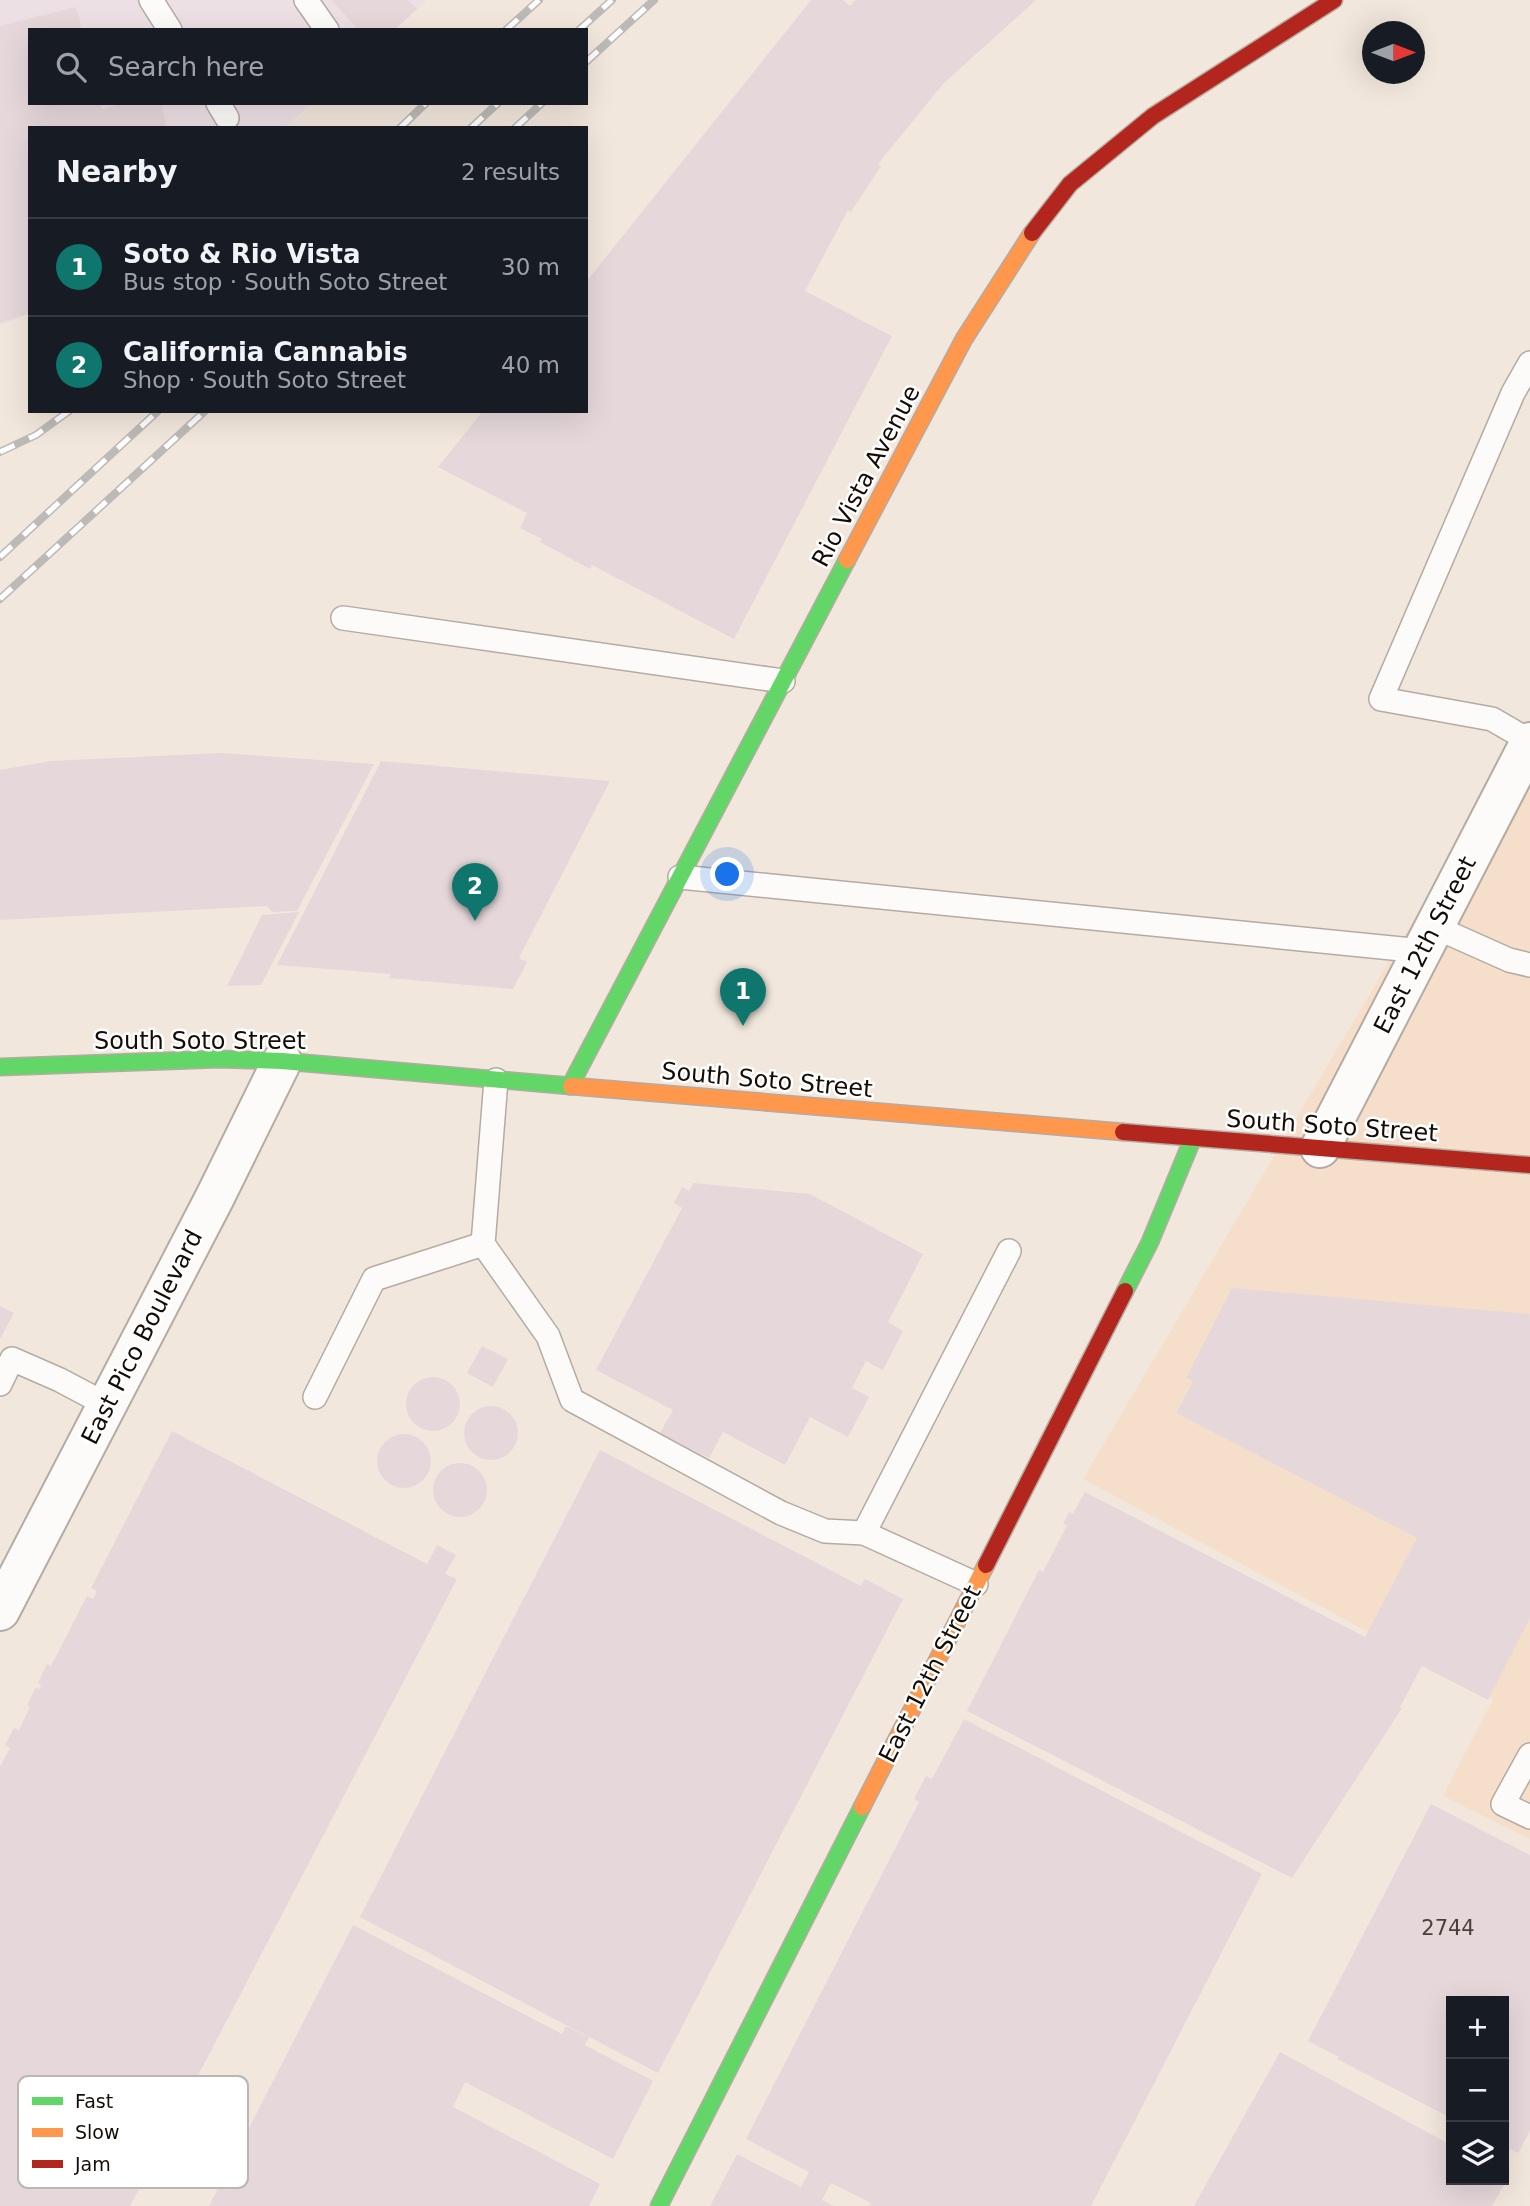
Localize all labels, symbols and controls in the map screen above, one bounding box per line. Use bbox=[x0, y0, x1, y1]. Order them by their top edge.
north arrow bbox=[1362, 21, 1425, 84]
search box bbox=[28, 28, 588, 105]
icon: search bbox=[52, 48, 90, 86]
text: Search here bbox=[108, 52, 264, 82]
text: Nearby bbox=[56, 154, 178, 189]
text: 2 results bbox=[461, 159, 560, 185]
text: Soto & Rio Vista bbox=[123, 239, 361, 269]
text: 1 bbox=[71, 254, 87, 280]
text: 30 m bbox=[501, 254, 560, 280]
text: Bus stop · South Soto Street bbox=[123, 269, 447, 295]
text: California Cannabis bbox=[123, 337, 408, 367]
text: 2 bbox=[71, 352, 87, 378]
text: 40 m bbox=[501, 352, 560, 378]
text: Shop · South Soto Street bbox=[123, 367, 406, 393]
street label: Rio Vista Avenue bbox=[806, 380, 926, 572]
street label: East 12th Street bbox=[1368, 852, 1482, 1038]
your location bbox=[710, 857, 744, 891]
pin: 2 bbox=[452, 863, 498, 921]
pin: 1 bbox=[720, 968, 766, 1026]
street label: South Soto Street bbox=[94, 1027, 306, 1055]
street label: South Soto Street bbox=[660, 1057, 874, 1103]
street label: South Soto Street bbox=[1225, 1105, 1439, 1147]
street label: East Pico Boulevard bbox=[76, 1225, 208, 1449]
street label: East 12th Street bbox=[873, 1581, 987, 1767]
house number: 2744 bbox=[1421, 1916, 1475, 1940]
map controls bbox=[1446, 1996, 1509, 2185]
button: + bbox=[1446, 1996, 1509, 2059]
button: − bbox=[1446, 2059, 1509, 2122]
legend bbox=[18, 2076, 248, 2188]
text: Fast bbox=[75, 2090, 113, 2112]
text: Slow bbox=[75, 2121, 120, 2143]
button: layers bbox=[1446, 2122, 1509, 2185]
text: Jam bbox=[74, 2153, 111, 2175]

